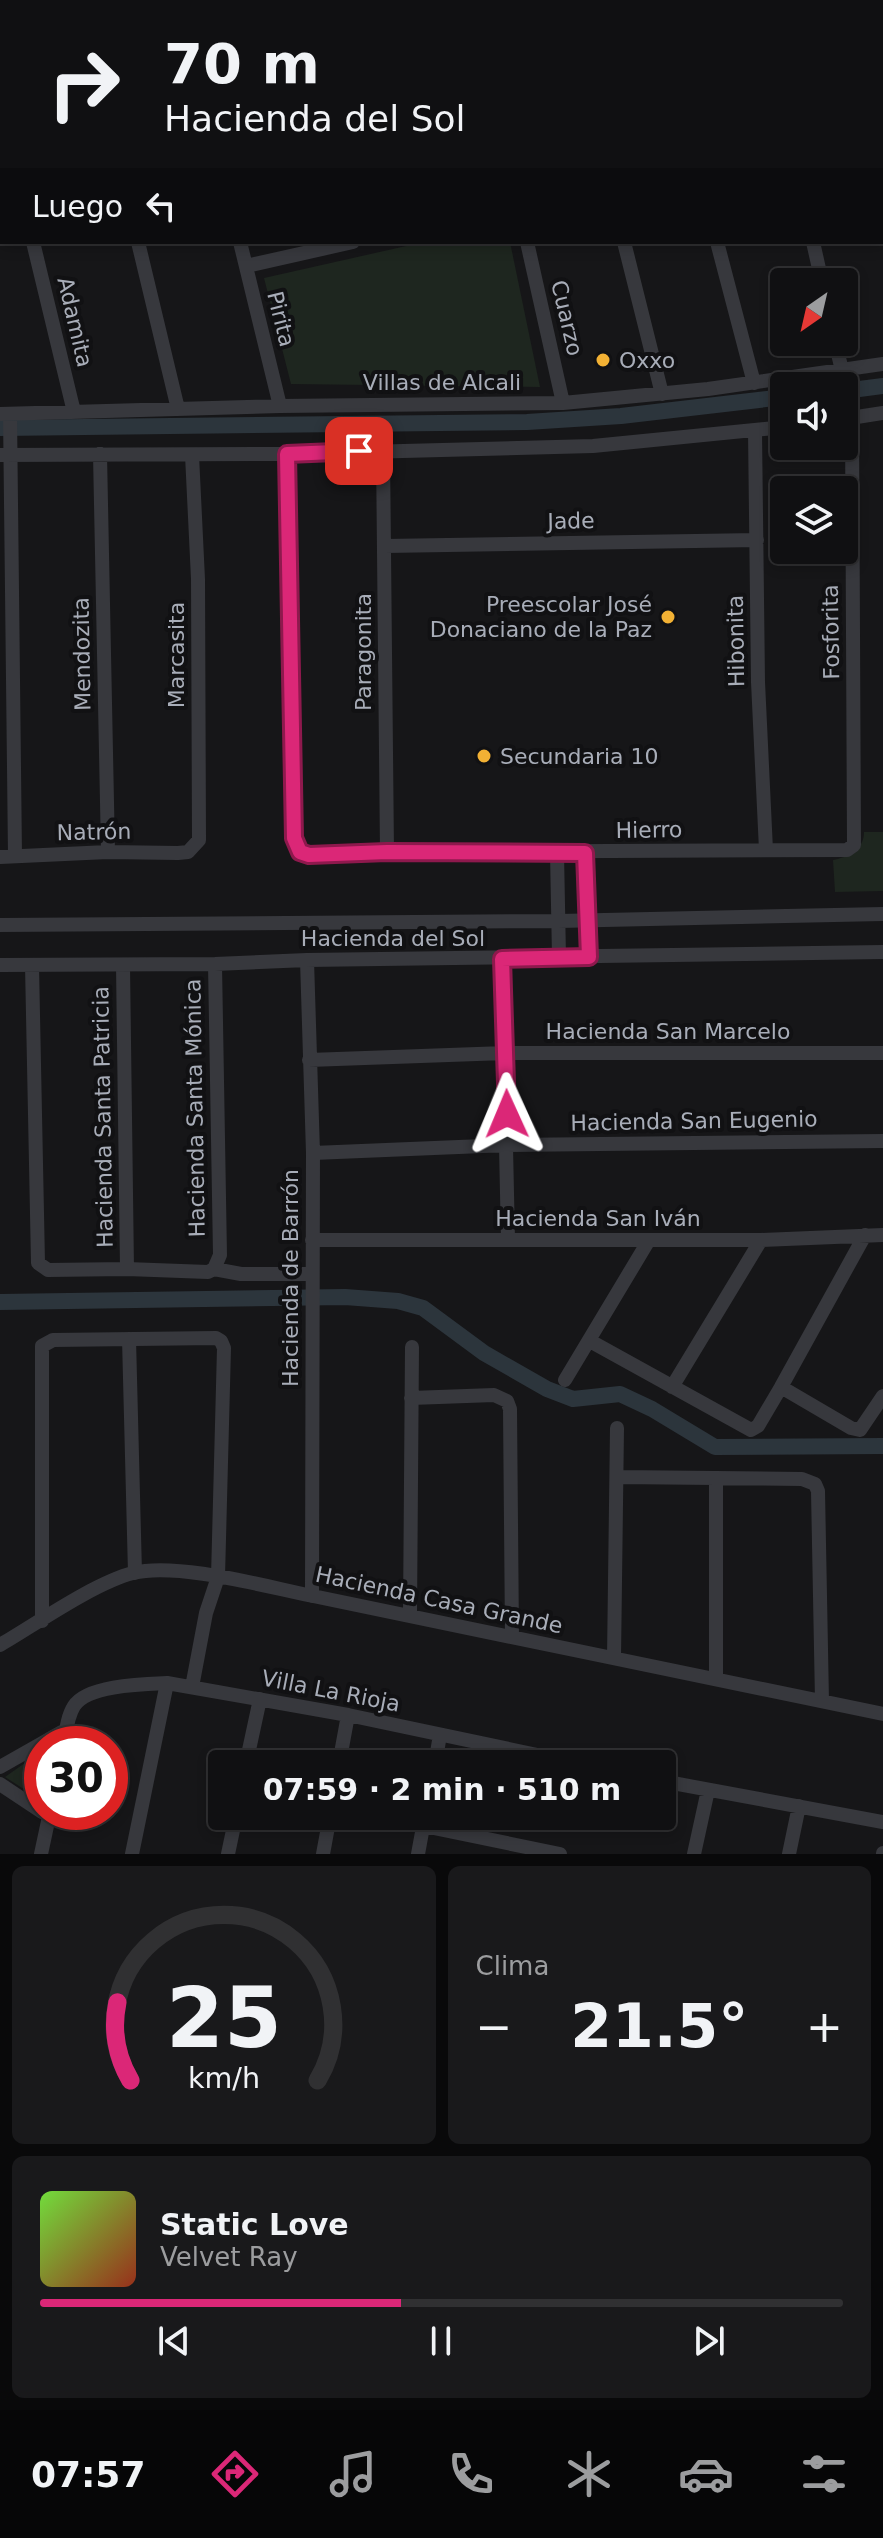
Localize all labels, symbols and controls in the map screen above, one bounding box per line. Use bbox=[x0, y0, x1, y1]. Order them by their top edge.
text: 70 m bbox=[164, 31, 320, 96]
icon: right bbox=[32, 32, 136, 136]
text: Hacienda del Sol bbox=[164, 98, 466, 139]
icon: left bbox=[139, 184, 183, 228]
text: Luego bbox=[32, 189, 123, 224]
north arrow bbox=[770, 268, 858, 356]
map controls bbox=[770, 268, 858, 564]
street label: Adamita bbox=[52, 274, 98, 370]
street label: Cuarzo bbox=[546, 278, 588, 358]
street label: Pirita bbox=[262, 289, 300, 349]
place label: Oxxo bbox=[619, 348, 675, 373]
marker: Oxxo bbox=[594, 351, 612, 369]
street label: Villas de Alcali bbox=[363, 370, 521, 395]
button: sound bbox=[770, 372, 858, 460]
pin bbox=[325, 417, 393, 485]
icon: arrive bbox=[337, 429, 381, 473]
button: layers bbox=[770, 476, 858, 564]
street label: Jade bbox=[545, 508, 595, 534]
street label: Fosforita bbox=[818, 584, 844, 680]
place label: Preescolar José Donaciano de la Paz bbox=[430, 592, 652, 642]
street label: Paragonita bbox=[351, 593, 376, 711]
street label: Hibonita bbox=[723, 595, 749, 687]
street label: Mendozita bbox=[69, 597, 95, 711]
street label: Marcasita bbox=[164, 602, 189, 708]
marker: Preescolar José Donaciano de la Paz bbox=[659, 608, 677, 626]
place label: Secundaria 10 bbox=[500, 744, 659, 769]
marker: Secundaria 10 bbox=[475, 747, 493, 765]
street label: Hierro bbox=[615, 817, 683, 843]
street label: Natrón bbox=[57, 819, 131, 845]
street label: Hacienda del Sol bbox=[301, 926, 485, 951]
street label: Hacienda Santa Mónica bbox=[180, 978, 210, 1238]
street label: Hacienda Santa Patricia bbox=[88, 986, 118, 1248]
street label: Hacienda San Marcelo bbox=[546, 1019, 790, 1044]
position arrow bbox=[465, 1072, 549, 1156]
street label: Hacienda San Eugenio bbox=[570, 1106, 818, 1136]
street label: Hacienda de Barrón bbox=[278, 1169, 303, 1387]
street label: Hacienda San Iván bbox=[495, 1206, 701, 1231]
street label: Hacienda Casa Grande bbox=[313, 1562, 565, 1638]
street label: Villa La Rioja bbox=[260, 1665, 402, 1717]
speed limit sign: 30 bbox=[24, 1726, 128, 1830]
text: 07:59 · 2 min · 510 m bbox=[263, 1772, 621, 1807]
text: Clima bbox=[476, 1951, 549, 1981]
text: 25 bbox=[166, 1970, 282, 2067]
text: 21.5° bbox=[570, 1991, 748, 2061]
text: − bbox=[476, 2001, 512, 2052]
text: + bbox=[806, 2001, 843, 2052]
text: km/h bbox=[188, 2061, 260, 2095]
text: Static Love bbox=[160, 2207, 349, 2242]
text: Velvet Ray bbox=[160, 2242, 298, 2272]
icon: previous bbox=[152, 2319, 196, 2363]
icon: pause bbox=[419, 2319, 463, 2363]
icon: next bbox=[687, 2319, 731, 2363]
icon: directions bbox=[207, 2446, 263, 2502]
icon: music bbox=[325, 2446, 381, 2502]
icon: phone bbox=[443, 2446, 499, 2502]
icon: climate bbox=[561, 2446, 617, 2502]
icon: car bbox=[678, 2446, 734, 2502]
icon: filters bbox=[796, 2446, 852, 2502]
text: 07:57 bbox=[31, 2454, 145, 2495]

